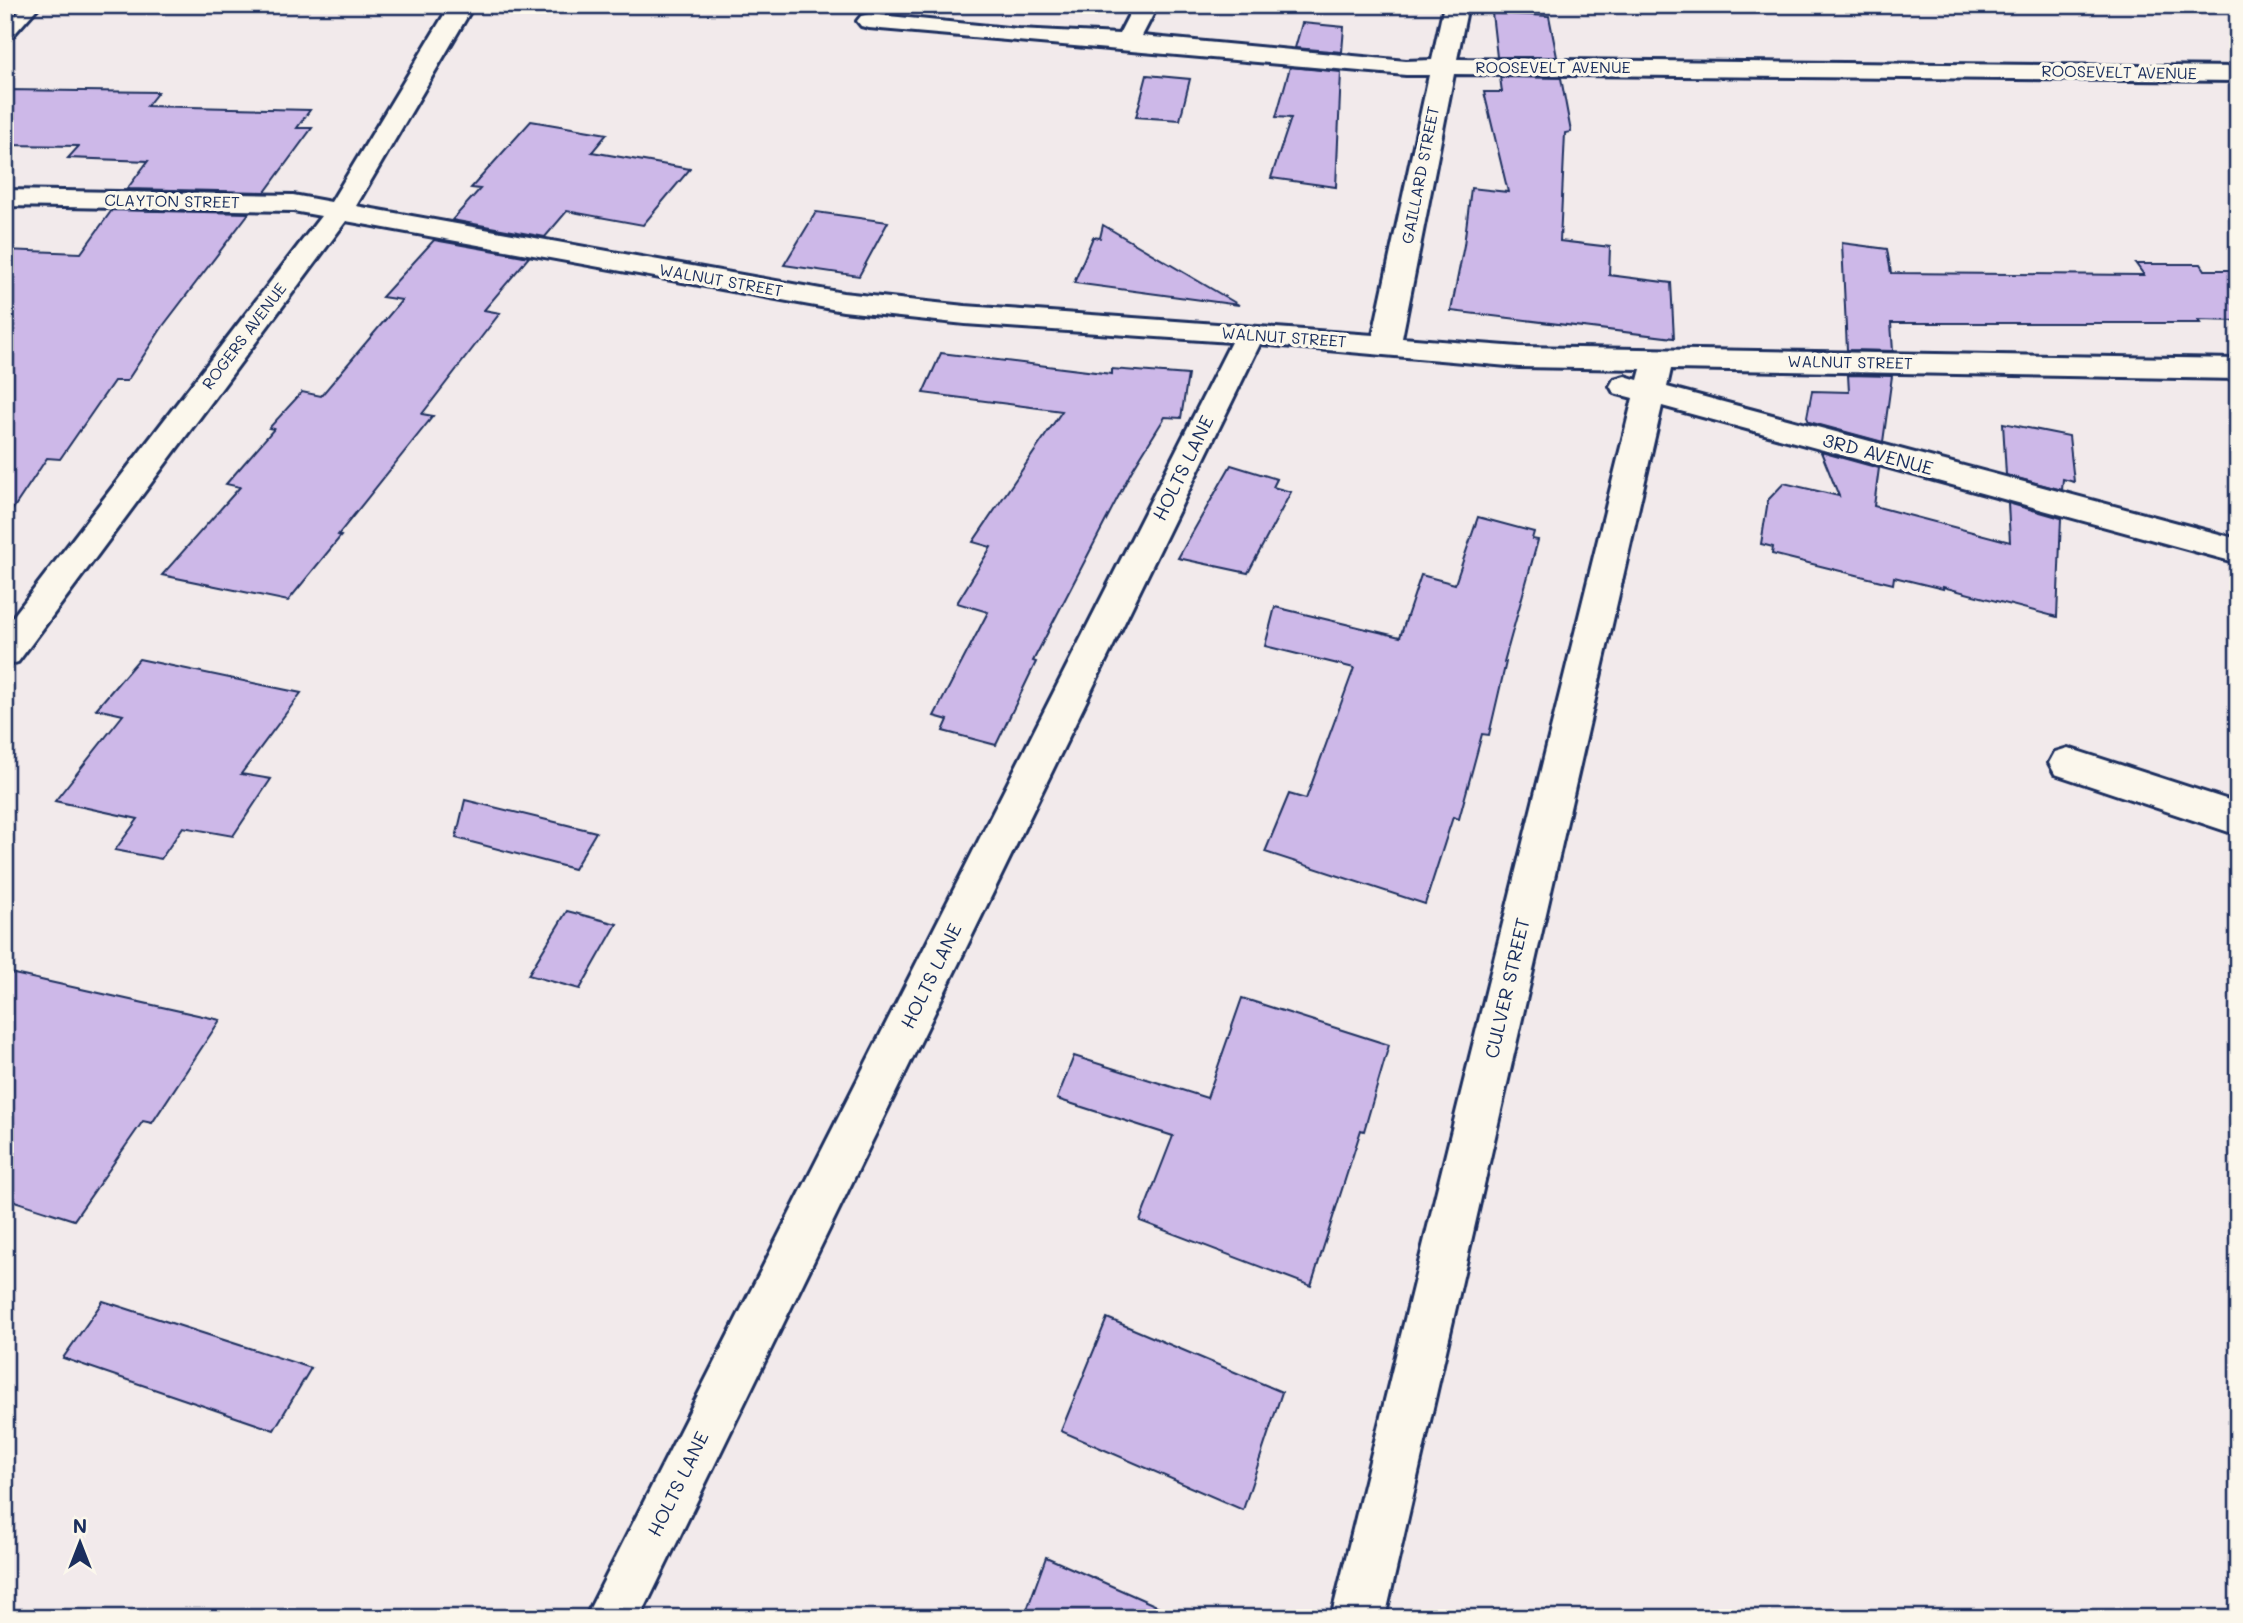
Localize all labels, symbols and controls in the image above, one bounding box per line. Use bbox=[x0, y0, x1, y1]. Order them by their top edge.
street label: ROOSEVELT AVENUE bbox=[1475, 56, 1631, 77]
street label: ROOSEVELT AVENUE bbox=[2041, 60, 2197, 83]
street label: GAILLARD STREET bbox=[1396, 104, 1443, 245]
street label: CLAYTON STREET bbox=[104, 189, 240, 212]
street label: WALNUT STREET bbox=[657, 258, 785, 301]
street label: ROGERS AVENUE bbox=[197, 278, 291, 393]
street label: WALNUT STREET bbox=[1221, 322, 1347, 351]
street label: WALNUT STREET bbox=[1787, 350, 1913, 373]
street label: HOLTS LANE bbox=[1146, 411, 1219, 524]
street label: 3RD AVENUE bbox=[1820, 427, 1936, 480]
street label: CULVER STREET bbox=[1478, 915, 1535, 1061]
street label: HOLTS LANE bbox=[894, 919, 967, 1032]
street label: HOLTS LANE bbox=[641, 1427, 714, 1540]
north arrow bbox=[46, 1508, 116, 1578]
text: N bbox=[73, 1513, 87, 1538]

